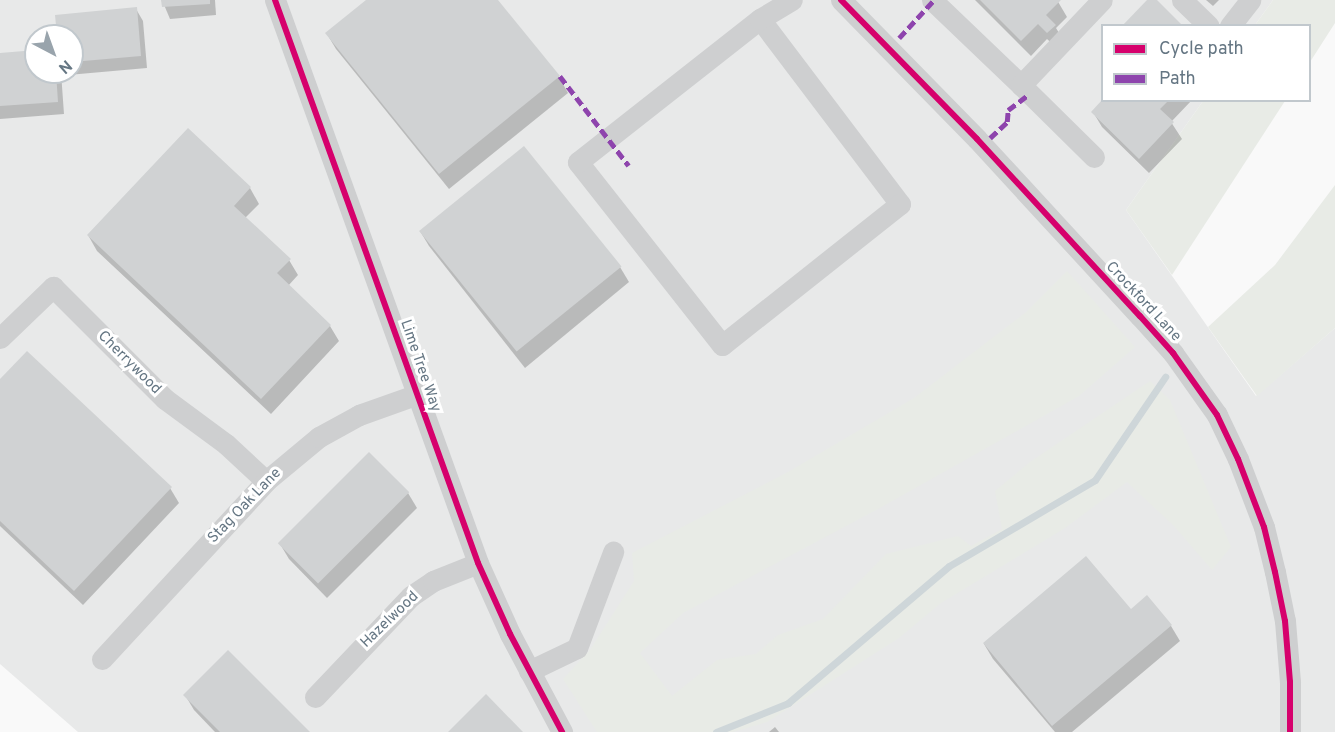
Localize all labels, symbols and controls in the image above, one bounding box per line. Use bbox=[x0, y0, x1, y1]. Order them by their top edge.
north arrow bbox=[24, 24, 84, 84]
legend bbox=[1101, 24, 1311, 102]
text: Cycle path bbox=[1159, 38, 1244, 61]
text: N bbox=[54, 55, 75, 77]
text: Path bbox=[1159, 68, 1196, 91]
street label: Crockford Lane bbox=[1101, 258, 1185, 346]
street label: Lime Tree Way bbox=[396, 317, 444, 415]
street label: Cherrywood bbox=[93, 327, 165, 399]
street label: Stag Oak Lane bbox=[205, 465, 285, 547]
street label: Hazelwood bbox=[357, 588, 423, 652]

